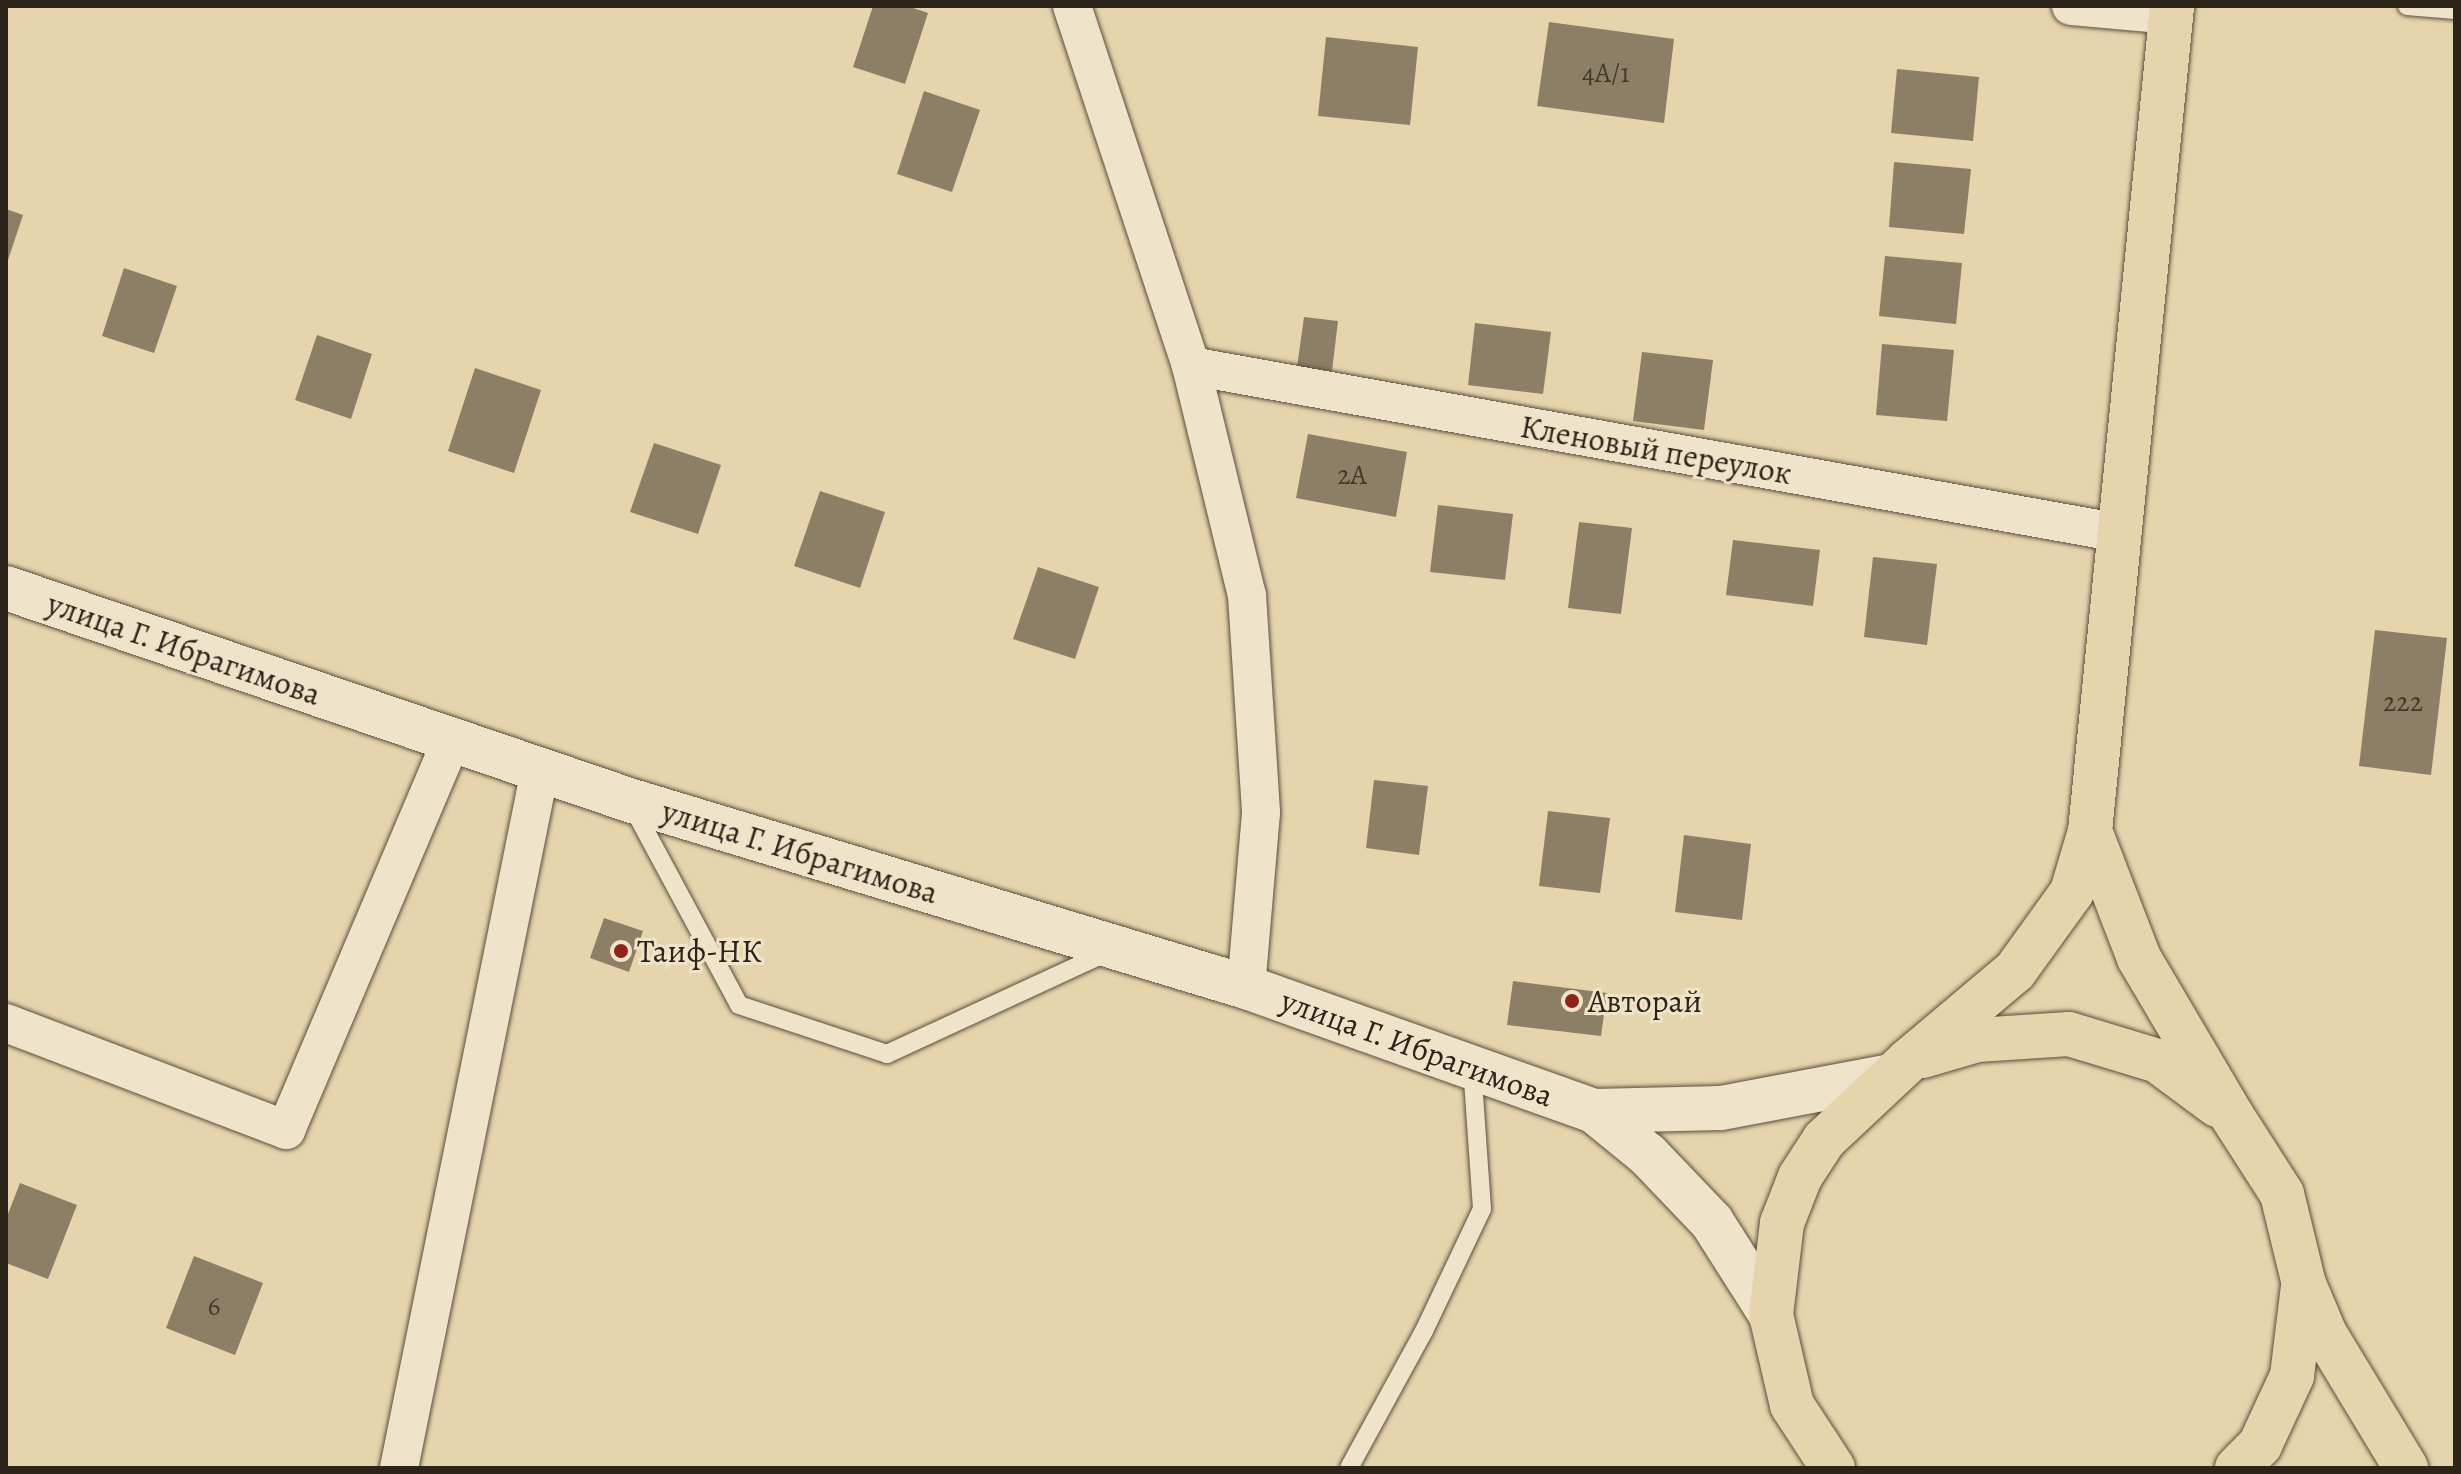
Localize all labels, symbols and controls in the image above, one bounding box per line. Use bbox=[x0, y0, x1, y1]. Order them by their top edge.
house number: 4А/1 bbox=[1582, 56, 1630, 90]
street label: Кленовый переулок bbox=[1517, 407, 1795, 493]
house number: 2А bbox=[1337, 458, 1367, 492]
street label: улица Г. Ибрагимова bbox=[42, 584, 326, 714]
house number: 222 bbox=[2383, 685, 2423, 719]
street label: улица Г. Ибрагимова bbox=[657, 792, 943, 912]
place label: Таиф-НК bbox=[637, 932, 762, 970]
marker: Таиф-НК bbox=[612, 942, 630, 960]
street label: улица Г. Ибрагимова bbox=[1275, 981, 1559, 1115]
place label: Авторай bbox=[1588, 982, 1702, 1020]
marker: Авторай bbox=[1563, 992, 1581, 1010]
house number: 6 bbox=[208, 1289, 220, 1323]

